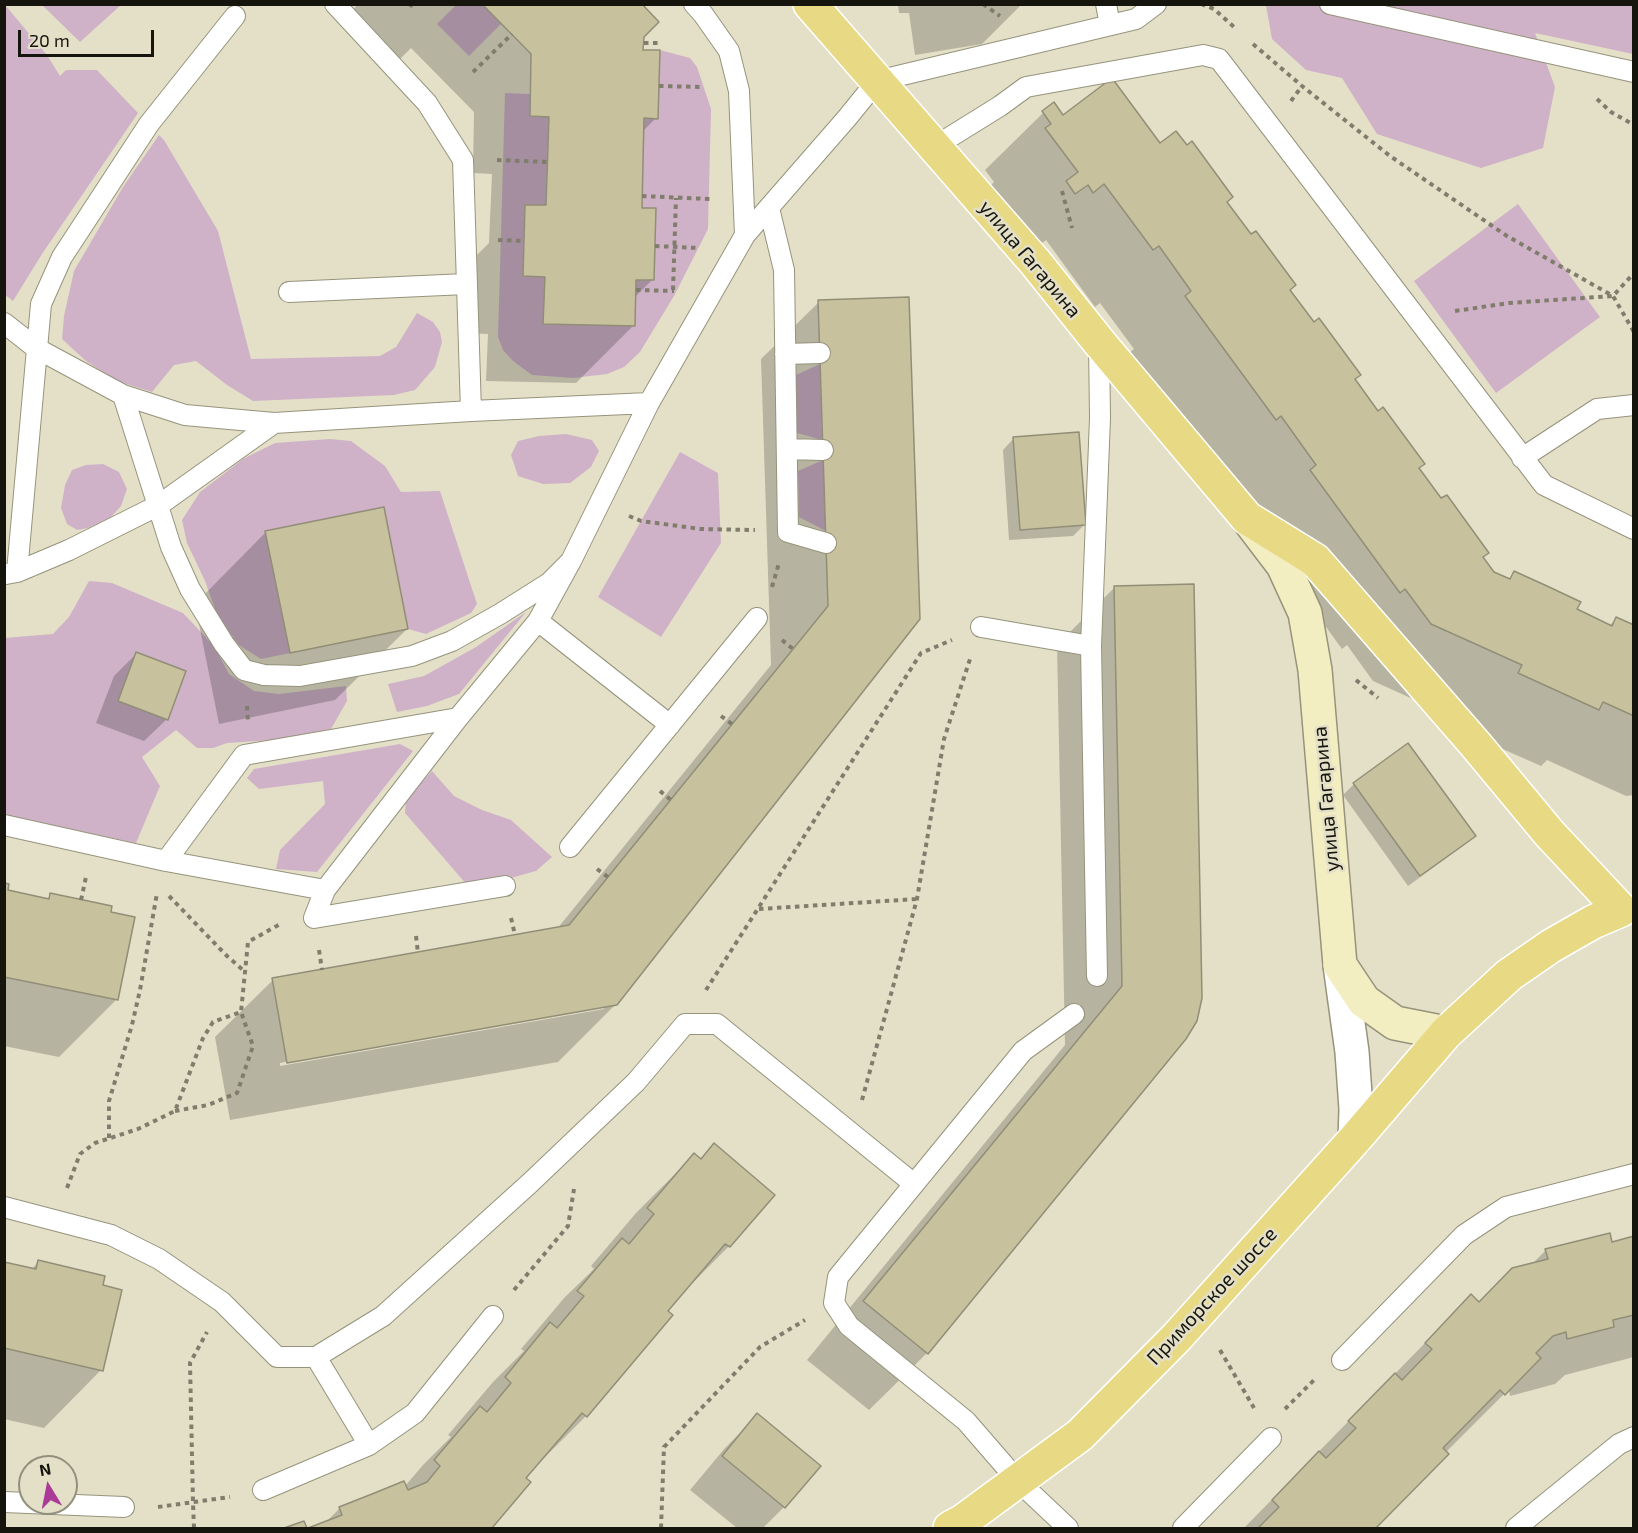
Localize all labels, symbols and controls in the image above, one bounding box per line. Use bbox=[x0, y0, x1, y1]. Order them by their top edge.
scale bar bbox=[21, 18, 158, 56]
text: 20 m bbox=[29, 29, 70, 51]
street label: улица Гагарина bbox=[974, 195, 1086, 323]
street label: улица Гагарина bbox=[1308, 725, 1344, 873]
street label: Приморское шоссе bbox=[1142, 1222, 1282, 1370]
north arrow bbox=[18, 1455, 78, 1515]
text: N bbox=[38, 1458, 52, 1479]

